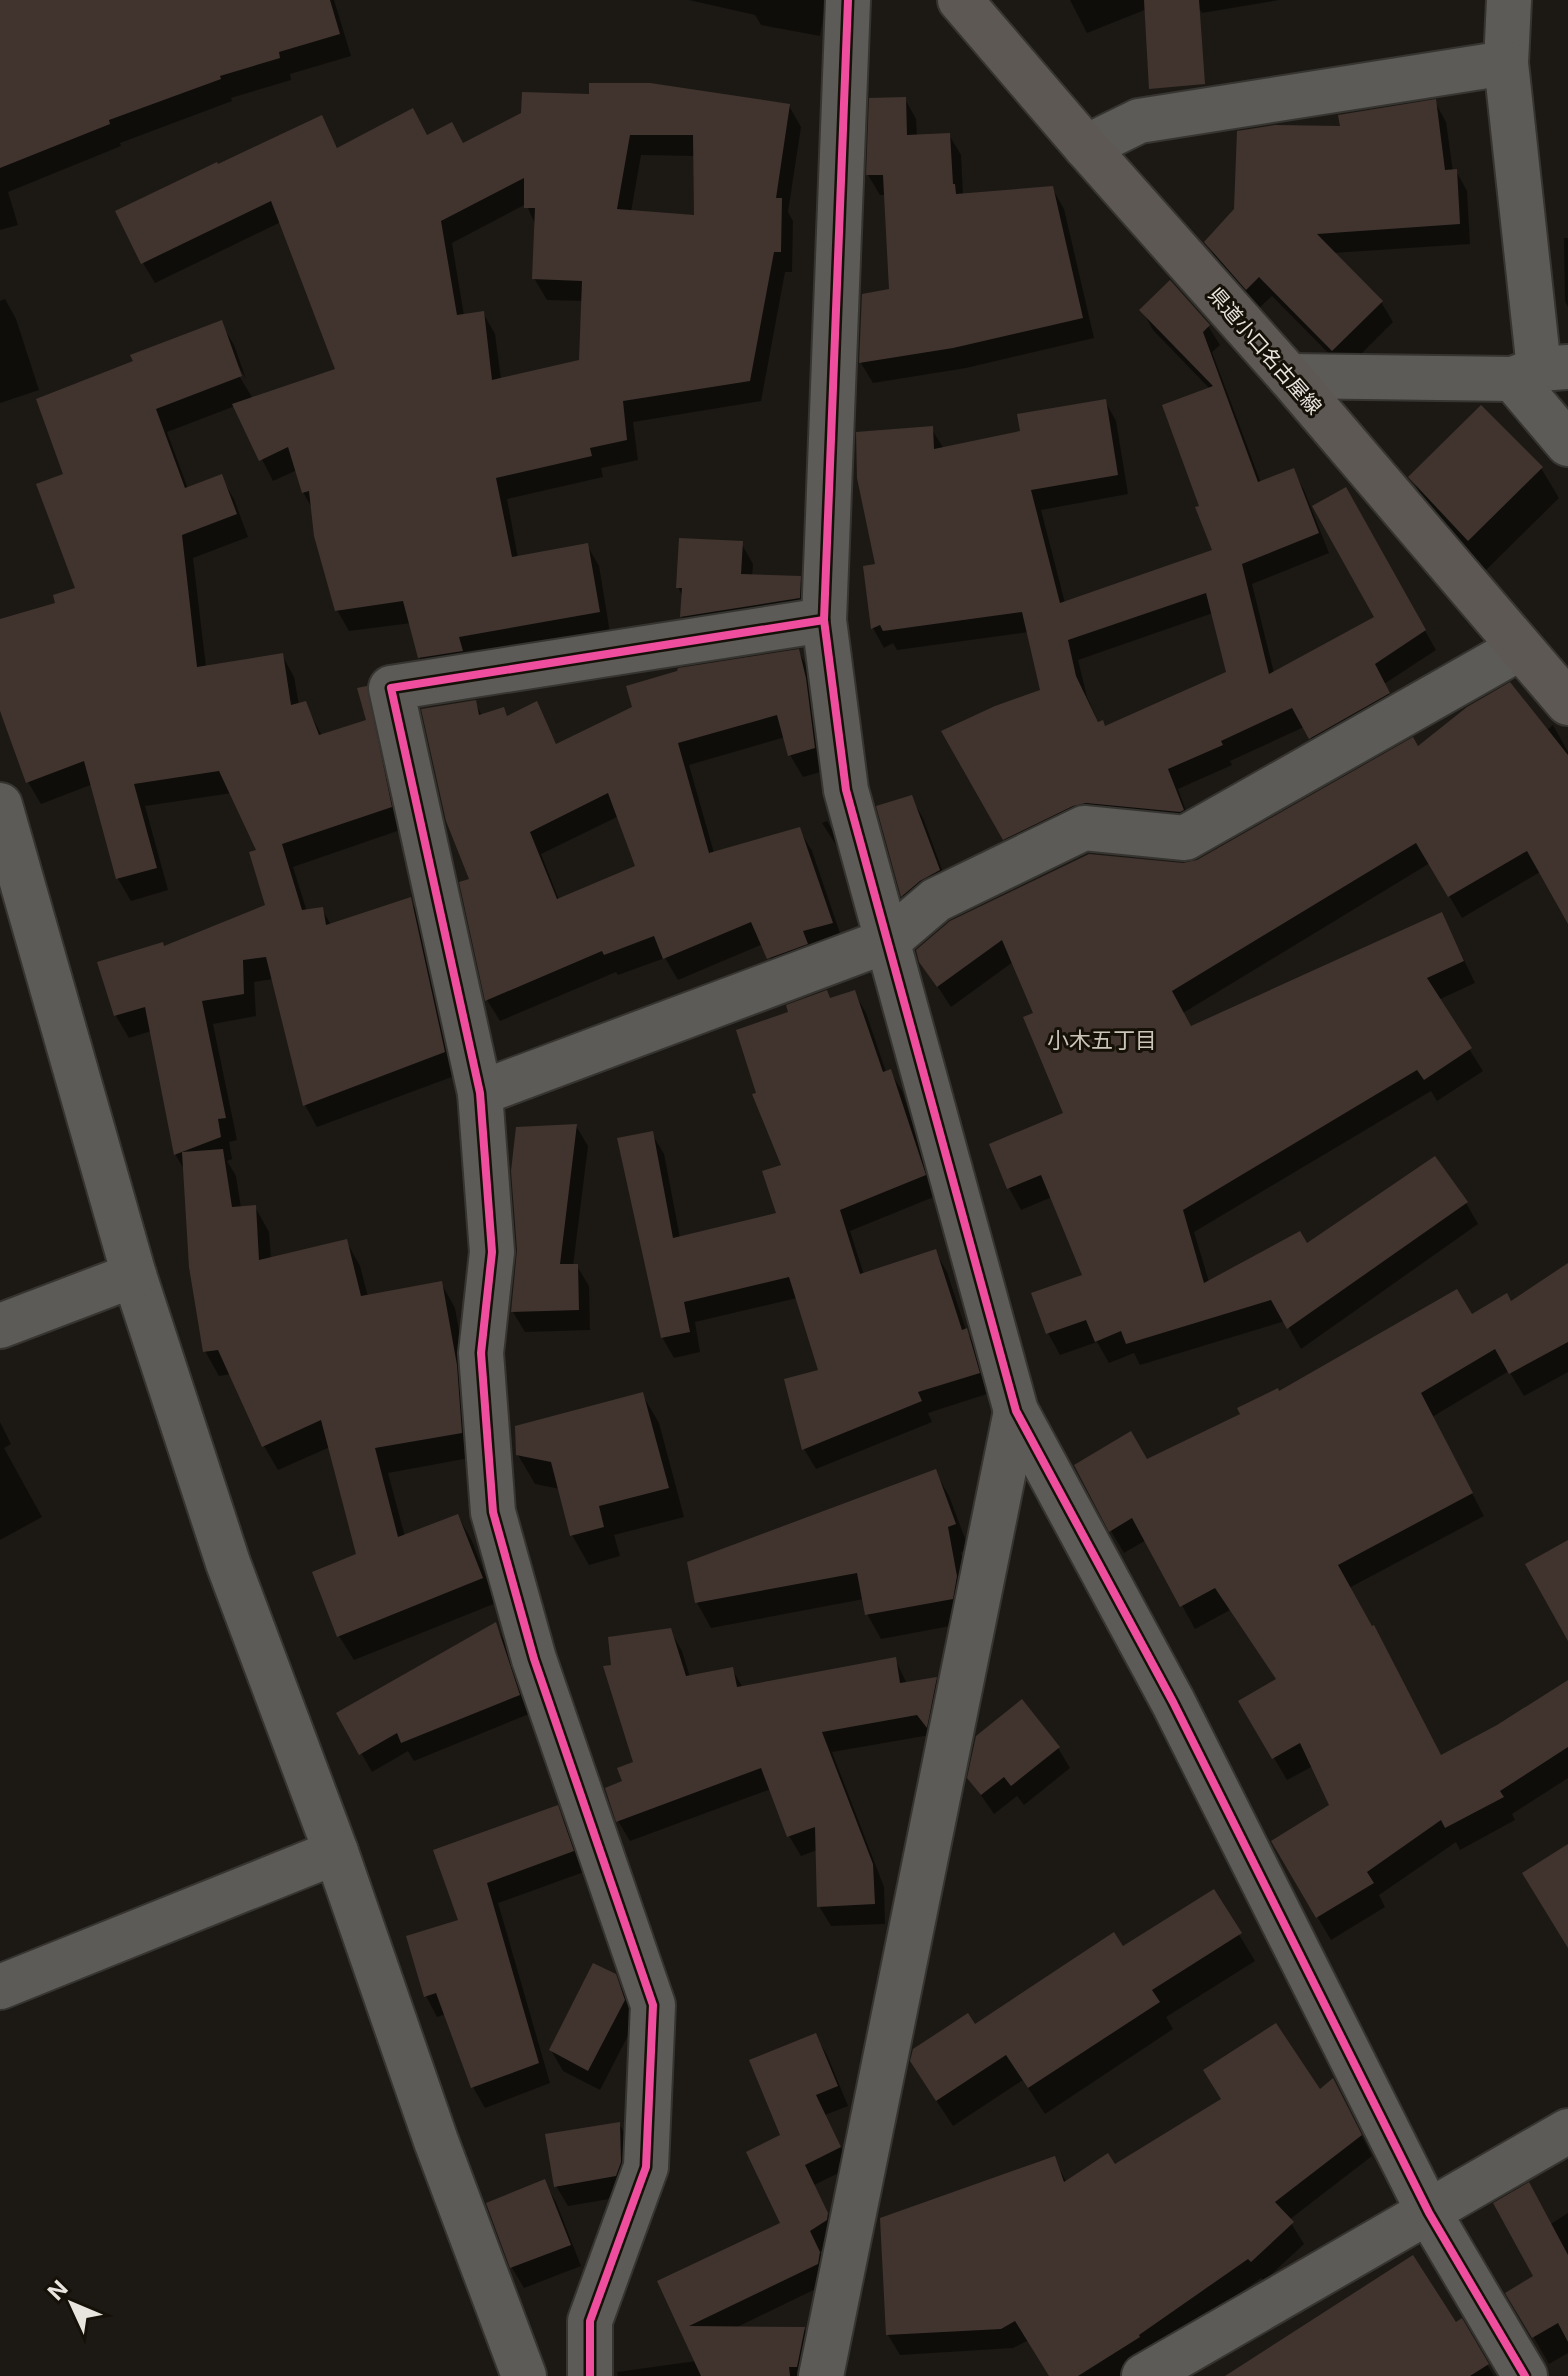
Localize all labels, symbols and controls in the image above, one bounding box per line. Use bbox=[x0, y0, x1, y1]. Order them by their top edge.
street label: 県道小口名古屋線 bbox=[1203, 283, 1327, 419]
district label: 小木五丁目 bbox=[1047, 1027, 1157, 1053]
north arrow bbox=[32, 2264, 112, 2344]
text: N bbox=[42, 2275, 73, 2305]

